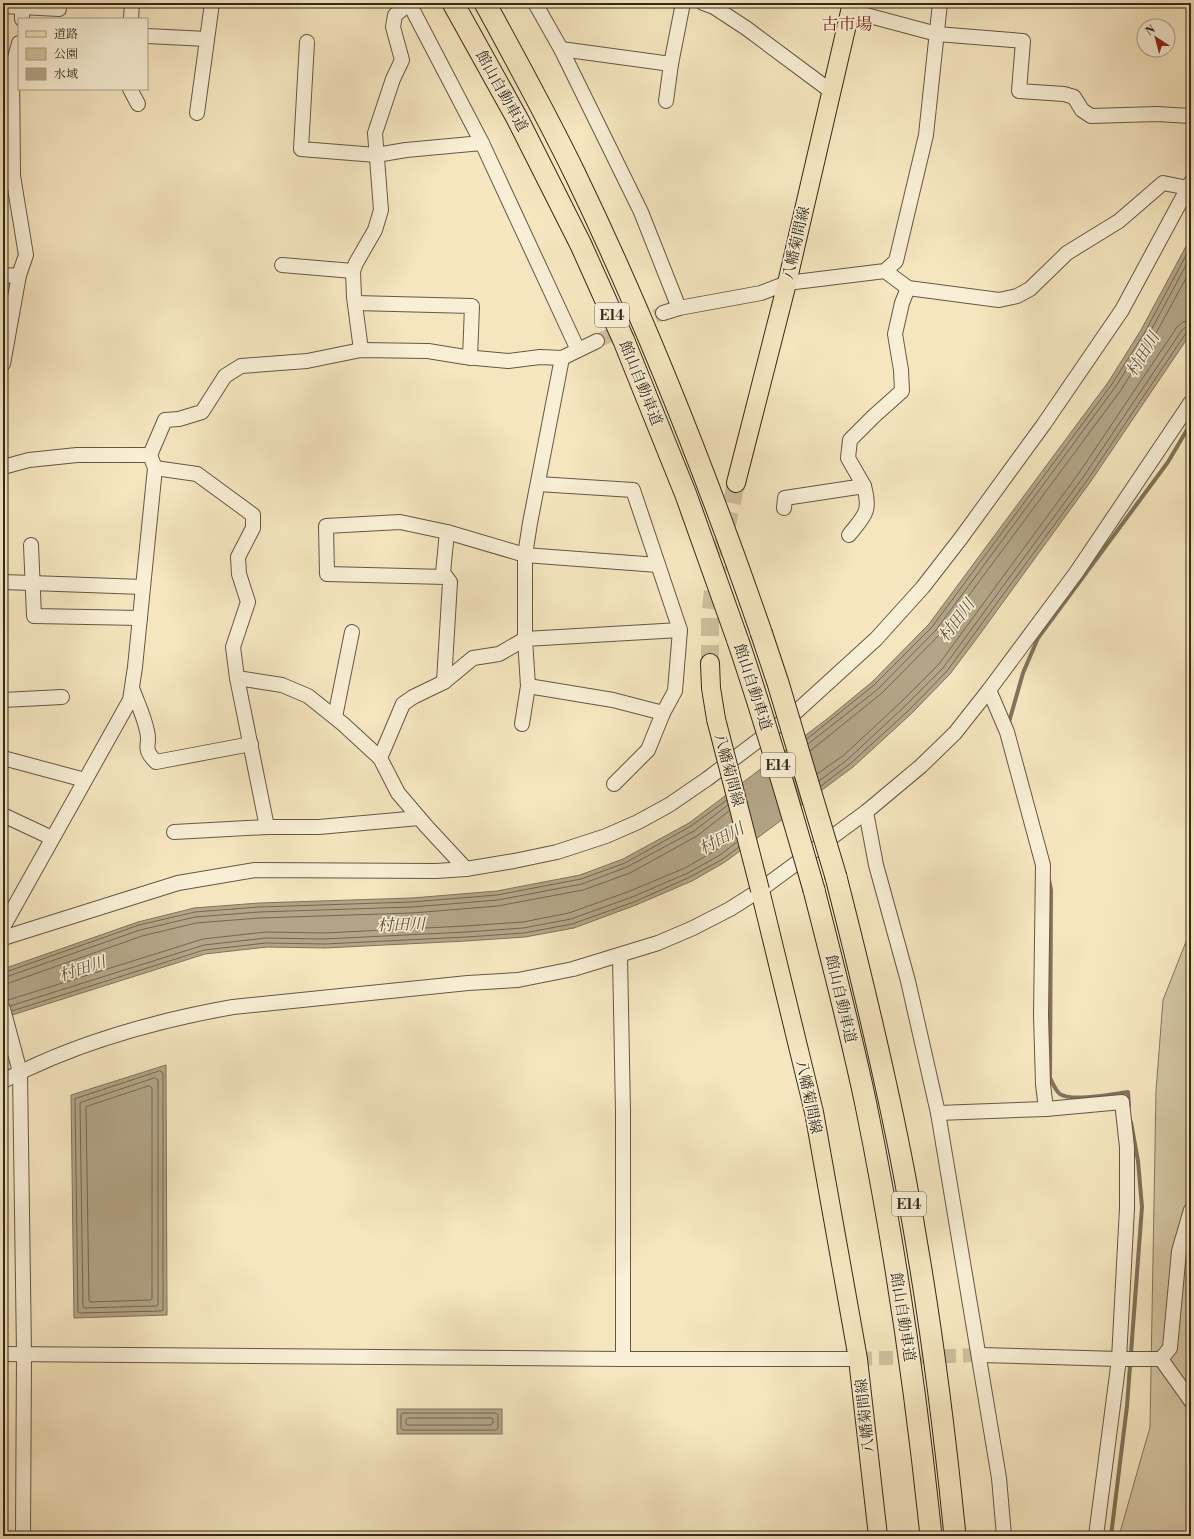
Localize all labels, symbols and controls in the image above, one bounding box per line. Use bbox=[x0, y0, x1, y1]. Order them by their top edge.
district label: 古市場 bbox=[822, 14, 873, 36]
legend bbox=[18, 18, 148, 90]
north arrow bbox=[1136, 18, 1176, 58]
text: N bbox=[1143, 22, 1159, 39]
text: 道路 bbox=[54, 27, 78, 42]
text: 公園 bbox=[54, 47, 78, 62]
street label: 館山自動車道 bbox=[471, 47, 532, 135]
text: 水域 bbox=[54, 67, 78, 82]
street label: 八幡菊間線 bbox=[779, 204, 814, 282]
road number: E14 bbox=[595, 303, 629, 327]
water label: 村田川 bbox=[1122, 327, 1165, 380]
street label: 館山自動車道 bbox=[615, 338, 666, 428]
water label: 村田川 bbox=[934, 594, 980, 646]
street label: 館山自動車道 bbox=[730, 641, 775, 733]
street label: 八幡菊間線 bbox=[710, 731, 747, 809]
road number: E14 bbox=[761, 753, 795, 777]
water label: 村田川 bbox=[696, 818, 749, 859]
water label: 村田川 bbox=[377, 914, 427, 936]
water label: 村田川 bbox=[56, 951, 110, 986]
street label: 館山自動車道 bbox=[821, 953, 860, 1045]
street label: 八幡菊間線 bbox=[791, 1058, 826, 1136]
road number: E14 bbox=[892, 1192, 926, 1216]
street label: 館山自動車道 bbox=[886, 1271, 919, 1363]
street label: 八幡菊間線 bbox=[852, 1378, 879, 1454]

